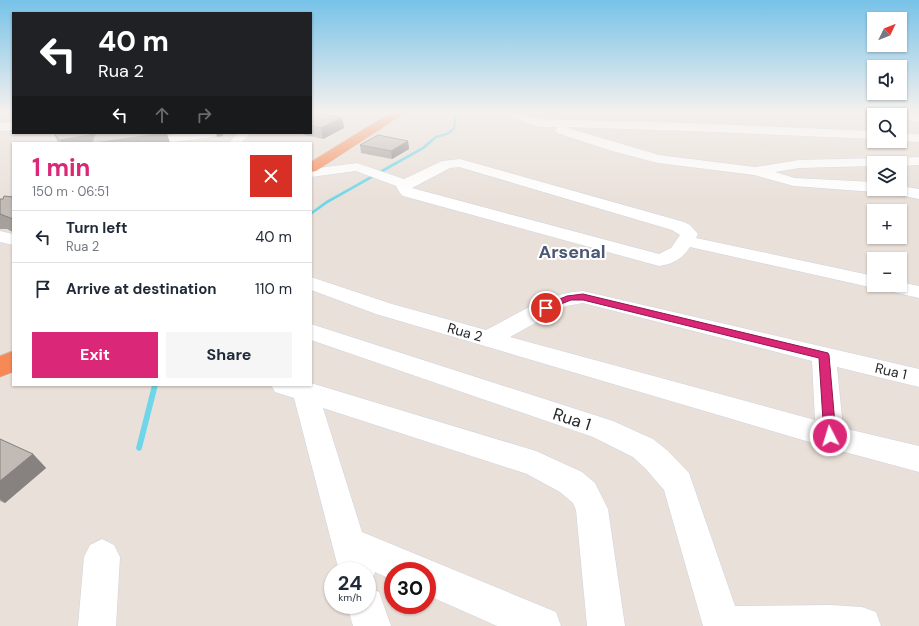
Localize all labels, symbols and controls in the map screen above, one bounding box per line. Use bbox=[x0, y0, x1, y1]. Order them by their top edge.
north arrow bbox=[867, 12, 907, 52]
map controls bbox=[867, 12, 907, 292]
text: 40 m bbox=[98, 23, 169, 60]
icon: left bbox=[32, 28, 84, 80]
text: Rua 2 bbox=[98, 59, 144, 83]
button: sound bbox=[867, 60, 907, 100]
icon: left bbox=[109, 104, 131, 126]
icon: ahead bbox=[151, 104, 173, 126]
icon: right bbox=[193, 104, 215, 126]
button: search bbox=[867, 108, 907, 148]
text: 1 min bbox=[32, 152, 90, 183]
button: close bbox=[250, 155, 292, 197]
button: layers bbox=[867, 156, 907, 196]
text: 150 m · 06:51 bbox=[32, 183, 109, 200]
button: + bbox=[867, 204, 907, 244]
text: Turn left bbox=[66, 218, 127, 238]
icon: left bbox=[32, 226, 54, 248]
text: 40 m bbox=[255, 227, 292, 247]
text: Rua 2 bbox=[66, 238, 99, 255]
district label: Arsenal bbox=[539, 240, 606, 264]
button: − bbox=[867, 252, 907, 292]
icon: arrive bbox=[32, 278, 54, 300]
text: Arrive at destination bbox=[66, 279, 217, 299]
text: 110 m bbox=[255, 279, 292, 299]
pin bbox=[529, 291, 563, 325]
icon: arrive bbox=[535, 297, 557, 319]
street label: Rua 2 bbox=[445, 318, 485, 346]
button: Exit bbox=[32, 332, 158, 378]
button: Share bbox=[166, 332, 292, 378]
street label: Rua 1 bbox=[873, 359, 909, 383]
street label: Rua 1 bbox=[550, 403, 594, 435]
position arrow bbox=[809, 415, 851, 457]
speed limit sign: 30 bbox=[384, 562, 436, 614]
text: 24 bbox=[338, 570, 362, 596]
text: km/h bbox=[338, 591, 362, 604]

